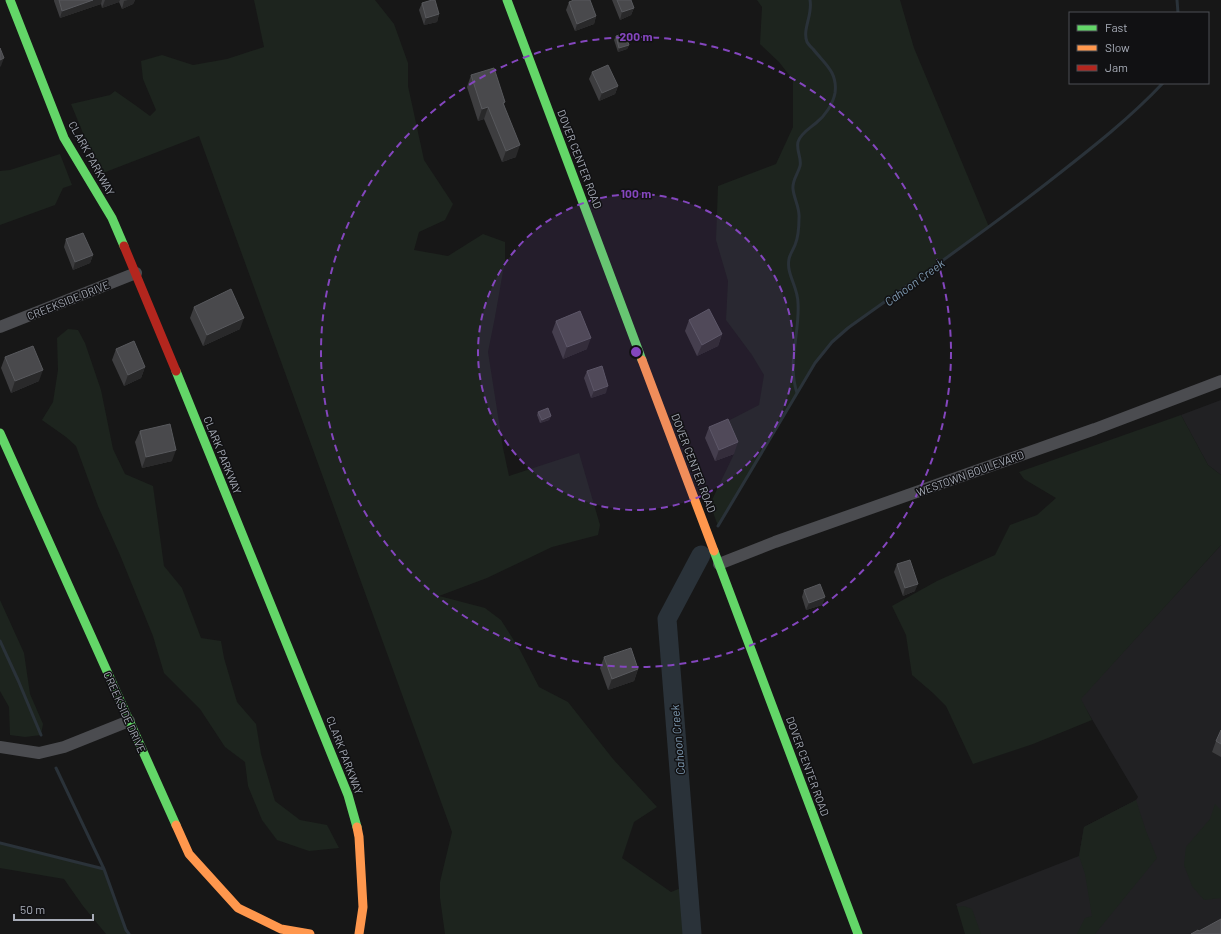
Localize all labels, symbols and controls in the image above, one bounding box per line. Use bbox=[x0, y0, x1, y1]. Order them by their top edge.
legend bbox=[1069, 12, 1209, 84]
text: Fast bbox=[1105, 20, 1128, 34]
text: 200 m bbox=[620, 29, 652, 43]
text: Slow bbox=[1105, 40, 1130, 54]
text: Jam bbox=[1105, 60, 1128, 74]
street label: DOVER CENTER ROAD bbox=[555, 108, 605, 211]
street label: CLARK PARKWAY bbox=[66, 119, 118, 197]
text: 100 m bbox=[621, 186, 651, 200]
water label: Cahoon Creek bbox=[881, 256, 947, 308]
street label: CREEKSIDE DRIVE bbox=[25, 277, 111, 322]
centre of rings bbox=[629, 345, 643, 359]
street label: DOVER CENTER ROAD bbox=[669, 412, 719, 515]
street label: CLARK PARKWAY bbox=[201, 414, 245, 496]
street label: WESTOWN BOULEVARD bbox=[914, 447, 1026, 499]
street label: CREEKSIDE DRIVE bbox=[101, 669, 149, 755]
water label: Cahoon Creek bbox=[667, 704, 687, 776]
street label: CLARK PARKWAY bbox=[324, 714, 366, 796]
street label: DOVER CENTER ROAD bbox=[784, 714, 832, 818]
scale bar bbox=[14, 896, 93, 922]
text: 50 m bbox=[20, 902, 45, 916]

